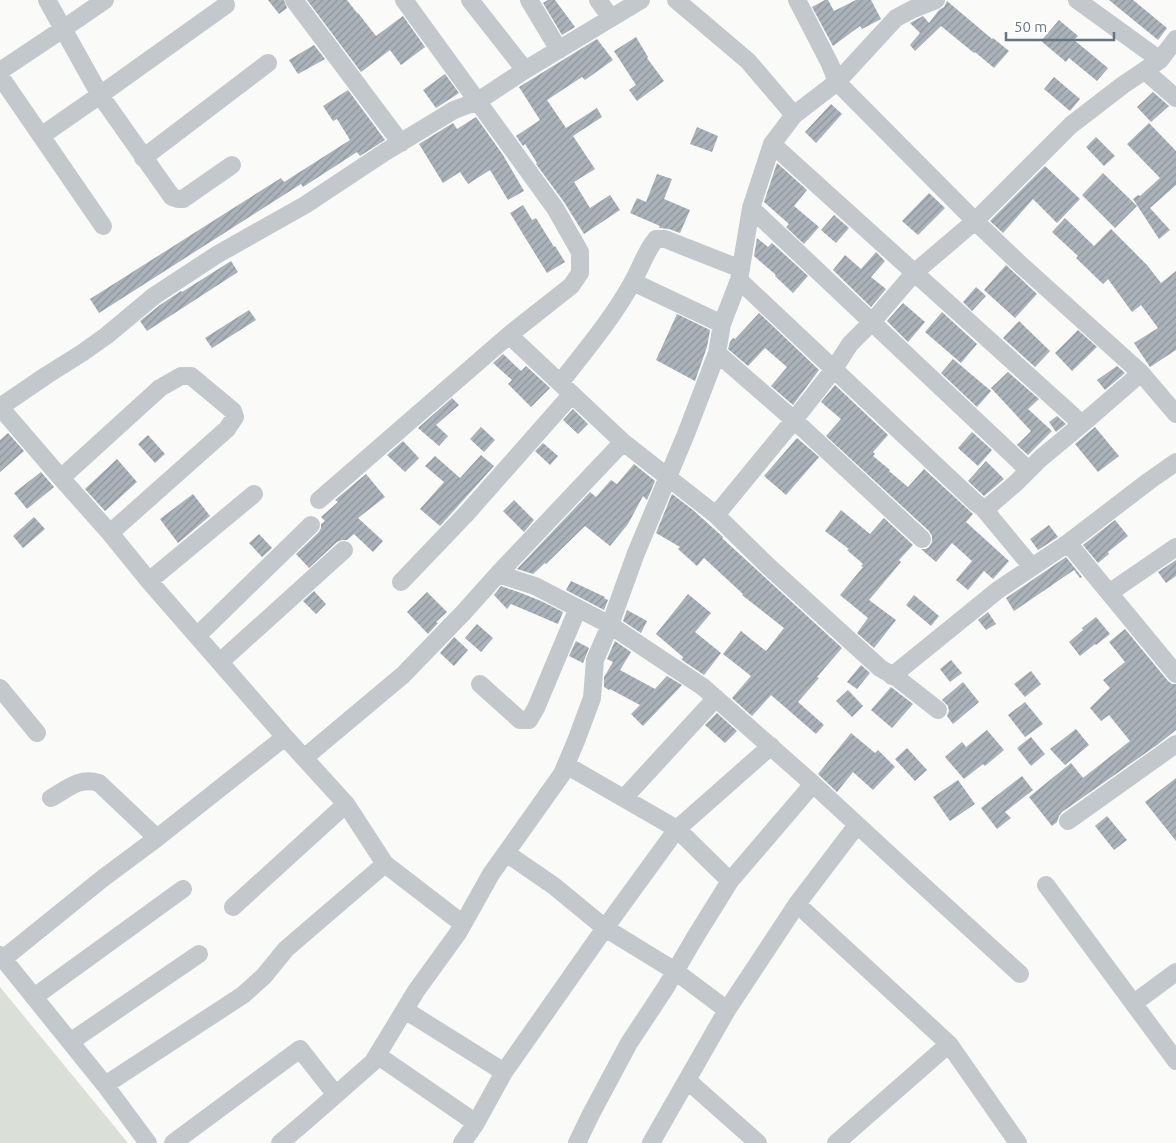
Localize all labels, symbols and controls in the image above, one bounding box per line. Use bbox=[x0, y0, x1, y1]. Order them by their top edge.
scale bar bbox=[1006, 10, 1114, 42]
text: 50 m bbox=[1014, 18, 1047, 35]

